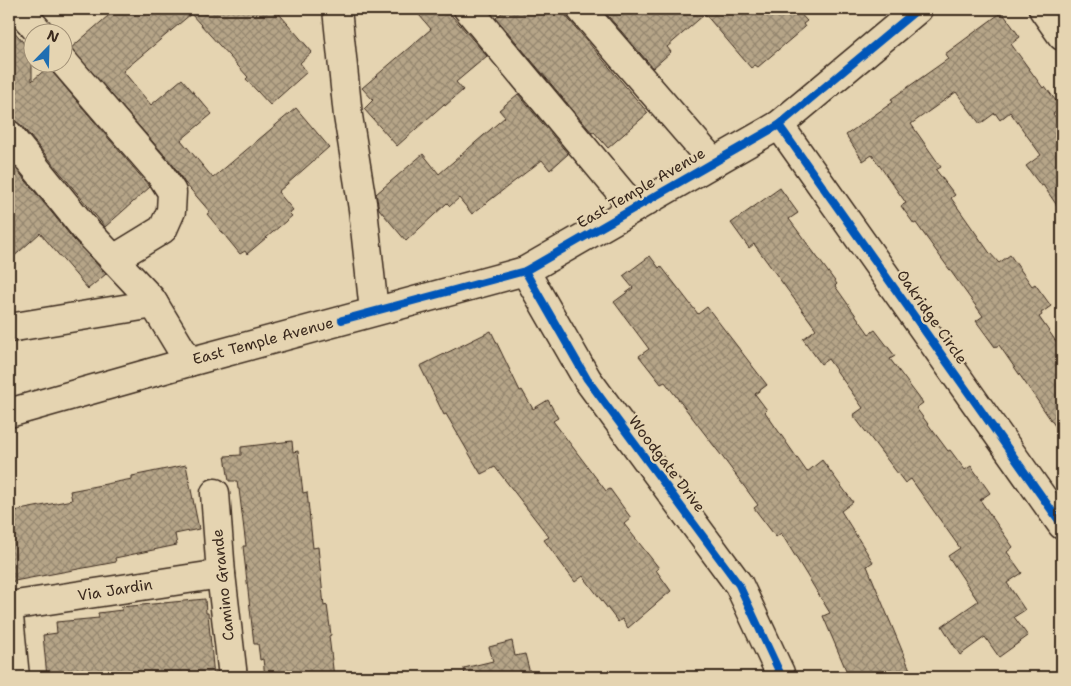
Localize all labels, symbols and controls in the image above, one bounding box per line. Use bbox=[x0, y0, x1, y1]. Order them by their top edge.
north arrow bbox=[22, 22, 72, 72]
text: N bbox=[44, 26, 62, 46]
street label: East Temple Avenue bbox=[573, 143, 709, 233]
street label: Oakridge Circle bbox=[892, 266, 972, 368]
street label: East Temple Avenue bbox=[190, 313, 336, 369]
street label: Woodgate Drive bbox=[624, 412, 710, 516]
street label: Camino Grande bbox=[207, 528, 239, 642]
street label: Via Jardin bbox=[76, 574, 154, 606]

